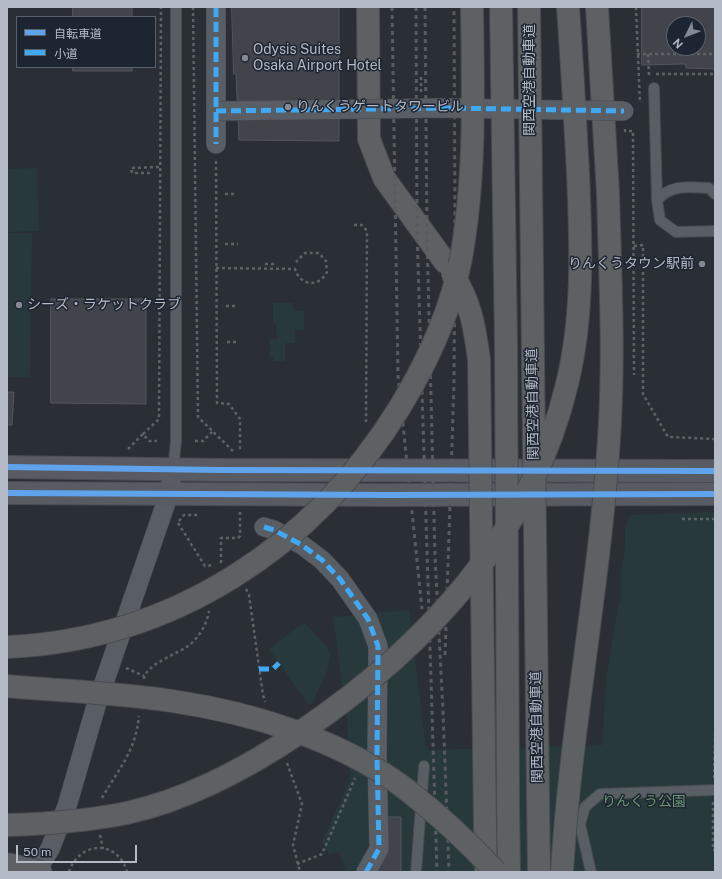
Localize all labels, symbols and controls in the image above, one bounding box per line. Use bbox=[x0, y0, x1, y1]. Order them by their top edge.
legend bbox=[16, 16, 156, 68]
north arrow bbox=[666, 16, 706, 56]
street label: 関西空港自動車道 bbox=[522, 24, 538, 136]
text: 自転車道 bbox=[54, 27, 102, 41]
text: N bbox=[671, 36, 685, 51]
place label: Odysis Suites Osaka Airport Hotel bbox=[253, 42, 382, 74]
text: 小道 bbox=[54, 47, 78, 61]
marker: Odysis Suites Osaka Airport Hotel bbox=[240, 53, 250, 63]
place label: りんくうゲートタワービル bbox=[296, 99, 464, 115]
marker: りんくうゲートタワービル bbox=[283, 102, 293, 112]
place label: りんくうタウン駅前 bbox=[568, 256, 694, 272]
marker: りんくうタウン駅前 bbox=[697, 259, 707, 269]
place label: シーズ・ラケットクラブ bbox=[27, 297, 181, 313]
marker: シーズ・ラケットクラブ bbox=[14, 300, 24, 310]
street label: 関西空港自動車道 bbox=[524, 348, 542, 460]
street label: 関西空港自動車道 bbox=[528, 671, 546, 783]
park label: りんくう公園 bbox=[602, 794, 686, 810]
scale bar bbox=[18, 837, 139, 863]
text: 50 m bbox=[23, 845, 51, 859]

